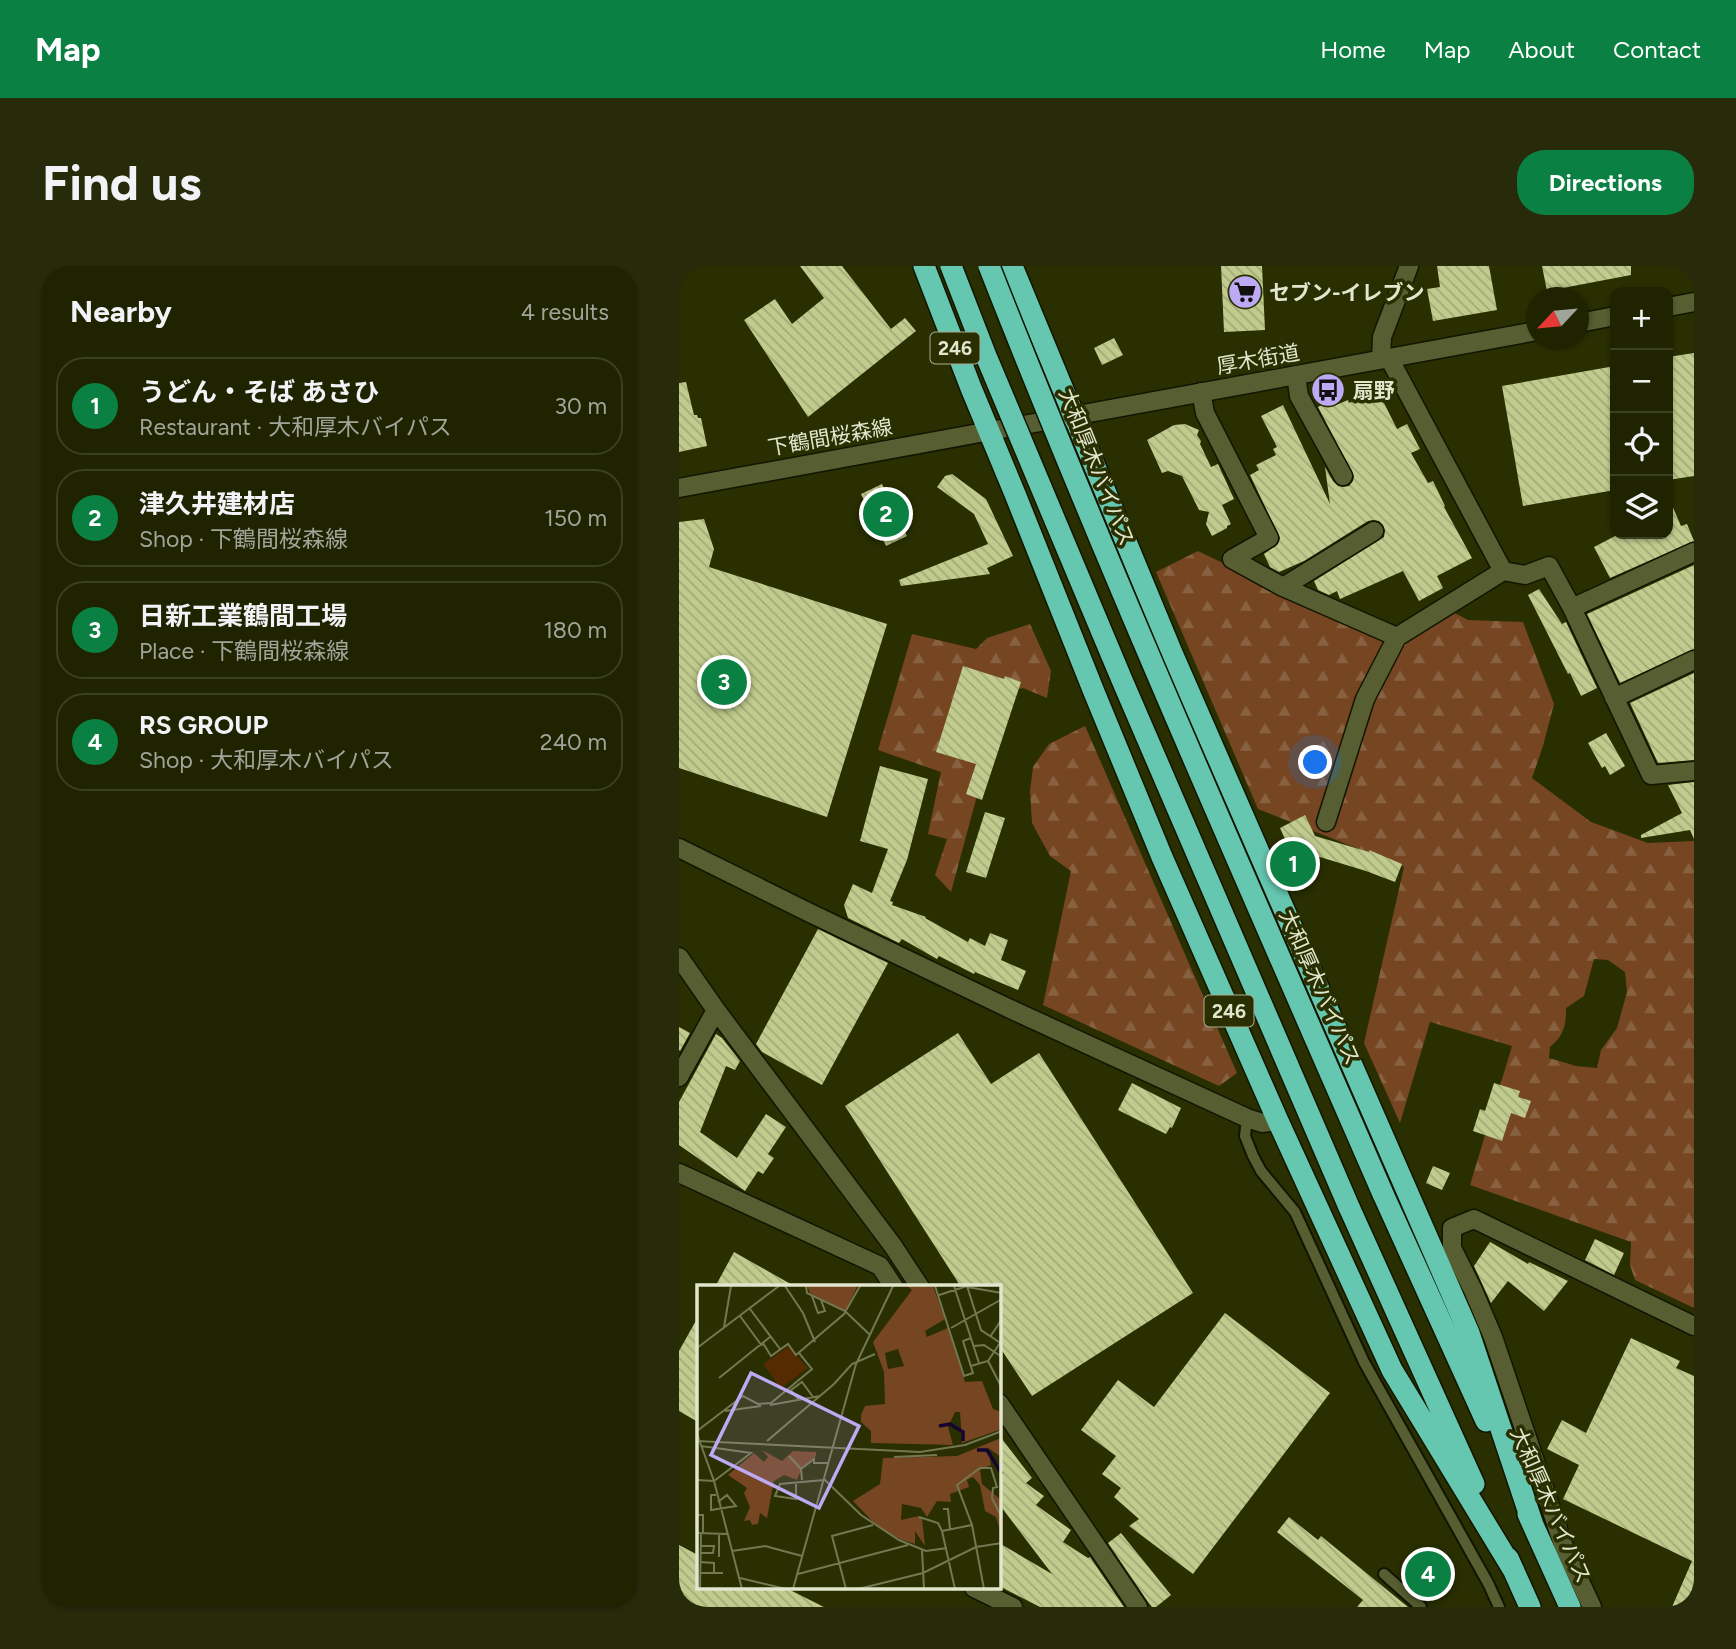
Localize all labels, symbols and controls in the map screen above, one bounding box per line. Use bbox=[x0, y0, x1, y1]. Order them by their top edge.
text: Map bbox=[35, 30, 101, 69]
text: Home bbox=[1320, 35, 1386, 64]
text: Map bbox=[1424, 35, 1470, 64]
text: About bbox=[1508, 35, 1575, 64]
text: Contact bbox=[1613, 35, 1701, 64]
button: Directions bbox=[1517, 150, 1694, 215]
text: Find us bbox=[42, 153, 201, 212]
supermarket icon: セブン-イレブン bbox=[1226, 273, 1264, 311]
place label: セブン-イレブン bbox=[1269, 280, 1425, 305]
north arrow bbox=[1526, 287, 1589, 350]
map controls bbox=[1610, 287, 1673, 539]
button: + bbox=[1610, 287, 1673, 350]
text: Nearby bbox=[70, 293, 172, 330]
text: 4 results bbox=[521, 298, 609, 326]
road number: 246 bbox=[931, 332, 979, 363]
street label: 厚木街道 bbox=[1214, 339, 1302, 379]
button: − bbox=[1610, 350, 1673, 413]
bus stop icon: 扇野 bbox=[1309, 371, 1347, 409]
text: うどん・そば あさひ bbox=[139, 376, 379, 408]
place label: 扇野 bbox=[1353, 378, 1395, 403]
street label: 大和厚木バイパス bbox=[1054, 385, 1140, 549]
text: 1 bbox=[90, 392, 100, 420]
text: 30 m bbox=[554, 392, 607, 420]
text: Restaurant · 大和厚木バイパス bbox=[139, 413, 452, 441]
button: locate bbox=[1610, 413, 1673, 476]
street label: 下鶴間桜森線 bbox=[766, 414, 894, 460]
button: layers bbox=[1610, 476, 1673, 539]
text: 津久井建材店 bbox=[139, 488, 295, 520]
pin: 2 bbox=[863, 488, 909, 540]
text: 2 bbox=[88, 504, 102, 532]
text: 150 m bbox=[544, 504, 607, 532]
text: Shop · 下鶴間桜森線 bbox=[139, 525, 348, 553]
text: 日新工業鶴間工場 bbox=[139, 600, 347, 632]
text: 3 bbox=[89, 616, 101, 644]
text: 180 m bbox=[543, 616, 607, 644]
text: Place · 下鶴間桜森線 bbox=[139, 637, 349, 665]
pin: 3 bbox=[701, 656, 747, 708]
text: RS GROUP bbox=[139, 709, 268, 741]
text: 4 bbox=[88, 728, 102, 756]
text: 240 m bbox=[540, 728, 607, 756]
your location bbox=[1298, 745, 1332, 779]
text: Shop · 大和厚木バイパス bbox=[139, 746, 394, 774]
pin: 1 bbox=[1270, 838, 1316, 890]
street label: 大和厚木バイパス bbox=[1274, 905, 1366, 1069]
road number: 246 bbox=[1205, 996, 1253, 1026]
inset map bbox=[697, 1285, 1001, 1590]
street label: 大和厚木バイパス bbox=[1505, 1423, 1597, 1587]
pin: 4 bbox=[1405, 1548, 1451, 1600]

